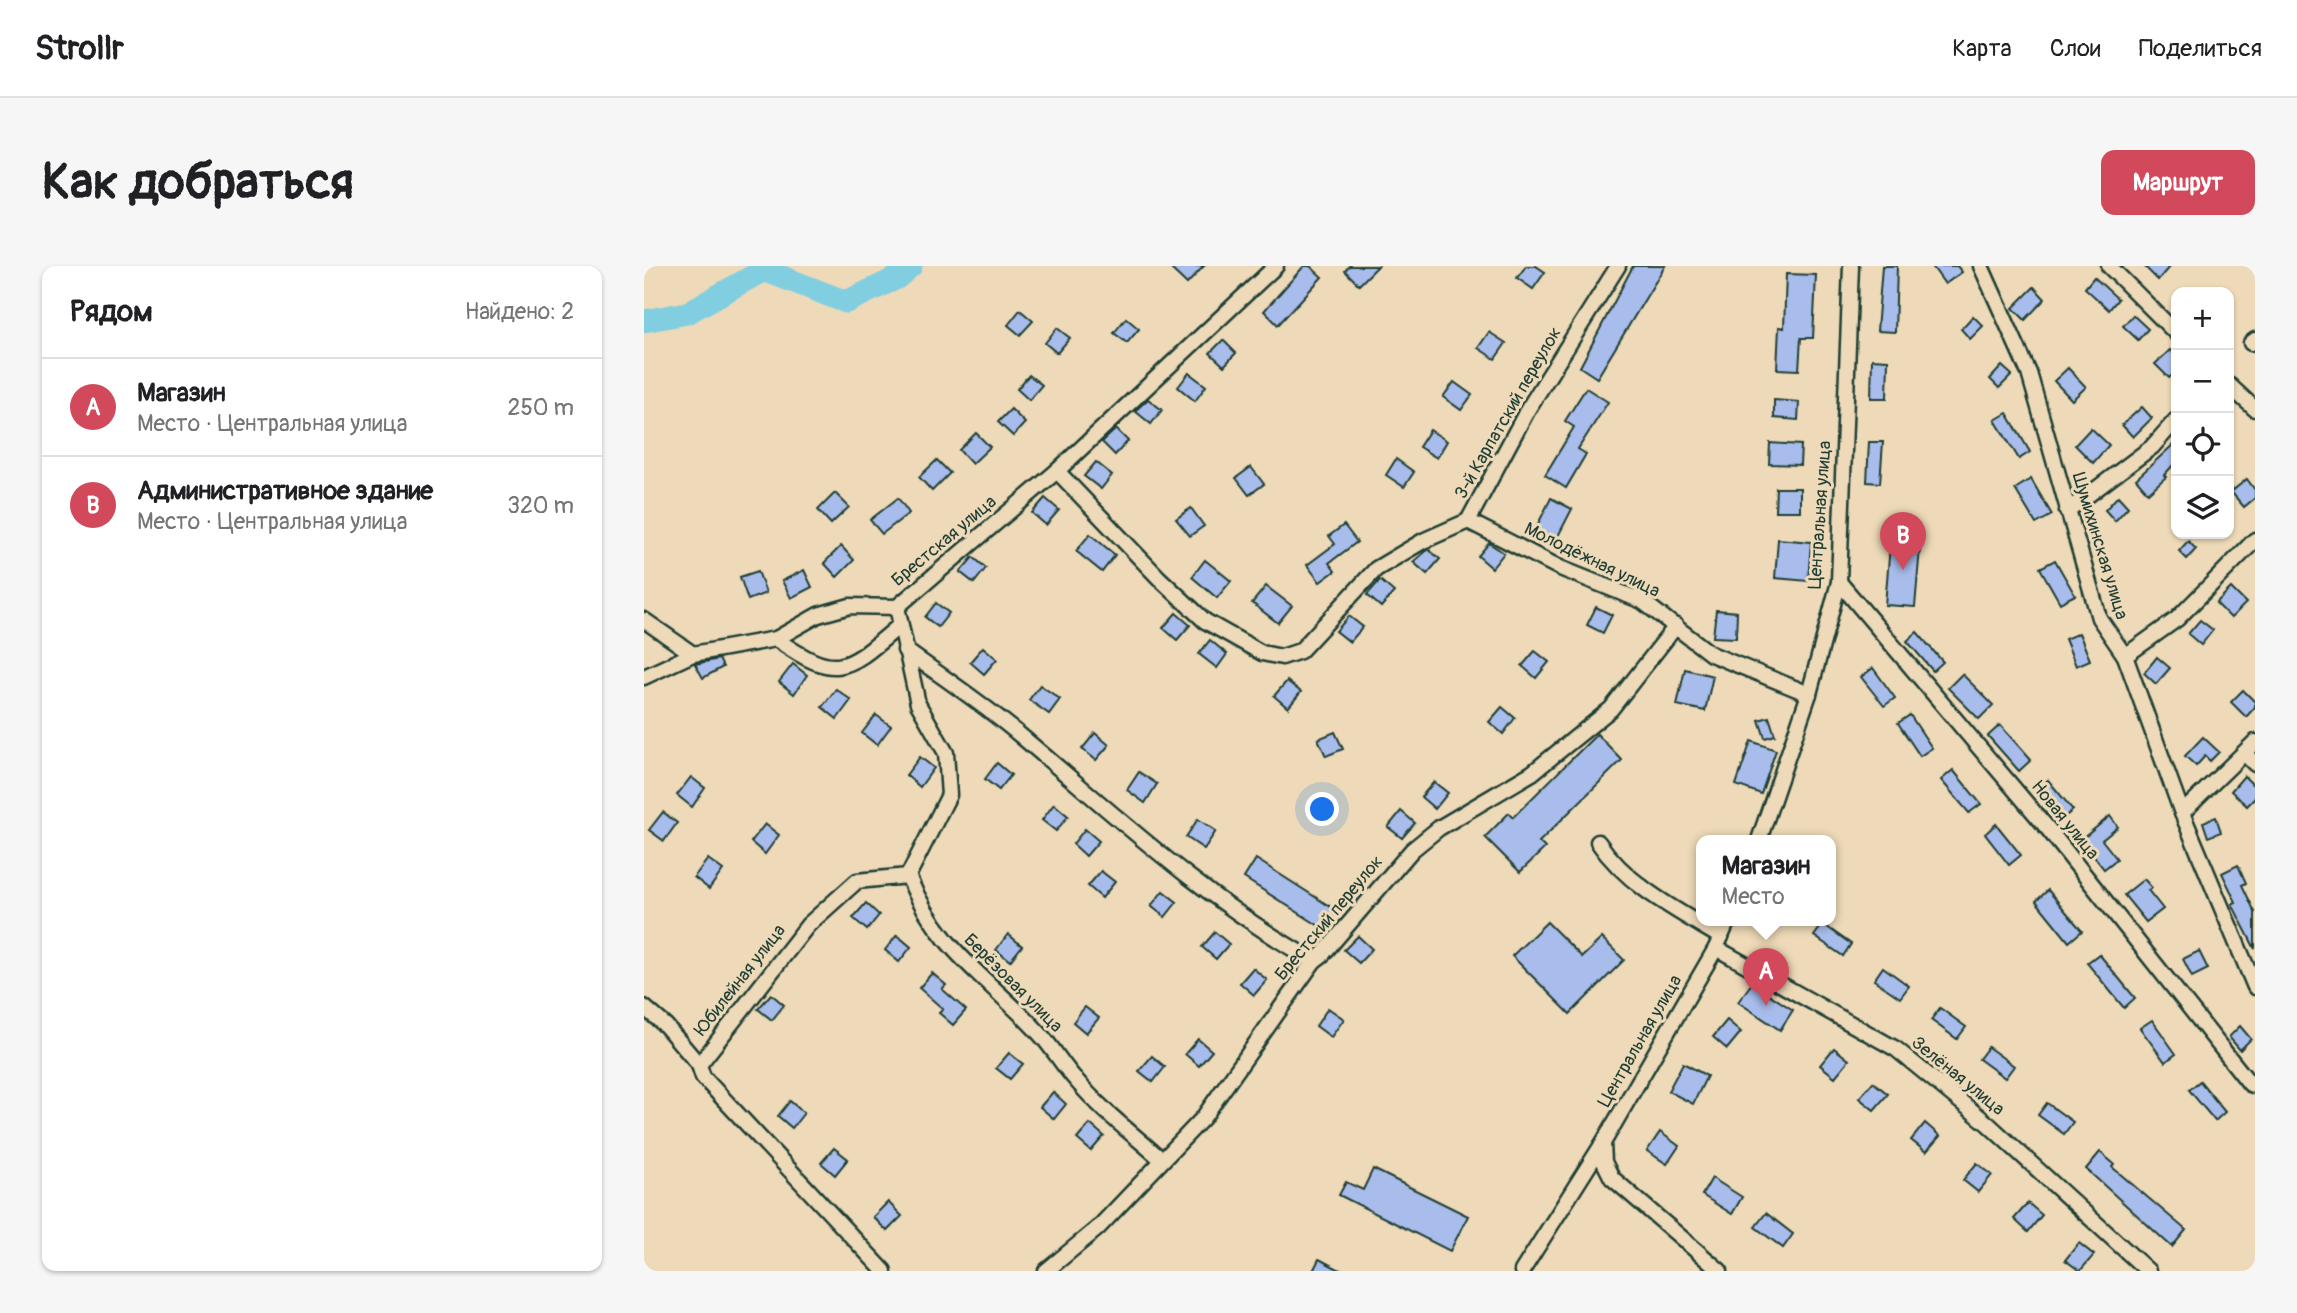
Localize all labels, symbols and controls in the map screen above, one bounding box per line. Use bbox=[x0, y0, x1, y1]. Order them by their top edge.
text: Strollr bbox=[35, 28, 124, 69]
text: Карта bbox=[1952, 34, 2012, 63]
text: Слои bbox=[2050, 34, 2101, 63]
text: Поделиться bbox=[2139, 34, 2262, 63]
button: Маршрут bbox=[2101, 150, 2255, 215]
text: Как добраться bbox=[42, 152, 354, 213]
map controls bbox=[2171, 287, 2234, 539]
button: + bbox=[2171, 287, 2234, 350]
text: Рядом bbox=[70, 293, 153, 330]
text: Найдено: 2 bbox=[465, 297, 574, 326]
street label: 3-й Карпатский переулок bbox=[1449, 323, 1567, 503]
button: − bbox=[2171, 350, 2234, 413]
text: Магазин bbox=[137, 377, 226, 409]
text: A bbox=[86, 393, 100, 422]
text: 250 m bbox=[508, 393, 574, 422]
text: Место · Центральная улица bbox=[137, 409, 408, 438]
button: locate bbox=[2171, 413, 2234, 476]
street label: Центральная улица bbox=[1803, 440, 1837, 590]
street label: Шумихинская улица bbox=[2067, 470, 2133, 622]
text: Административное здание bbox=[137, 475, 433, 507]
button: layers bbox=[2171, 476, 2234, 539]
street label: Брестская улица bbox=[887, 490, 1001, 592]
text: B bbox=[86, 491, 100, 520]
text: 320 m bbox=[507, 491, 574, 520]
text: Место · Центральная улица bbox=[137, 507, 408, 536]
pin: B bbox=[1880, 512, 1926, 570]
street label: Молодёжная улица bbox=[1520, 517, 1664, 603]
street label: Новая улица bbox=[2026, 776, 2104, 864]
your location bbox=[1305, 792, 1339, 826]
popup bbox=[1696, 835, 1836, 926]
text: Магазин bbox=[1722, 850, 1810, 882]
street label: Брестский переулок bbox=[1270, 851, 1388, 985]
text: Место bbox=[1722, 882, 1785, 911]
street label: Юбилейная улица bbox=[689, 920, 791, 1040]
street label: Берёзовая улица bbox=[959, 929, 1067, 1037]
pin: A bbox=[1743, 948, 1789, 1006]
street label: Центральная улица bbox=[1593, 971, 1687, 1111]
street label: Зелёная улица bbox=[1907, 1031, 2009, 1121]

